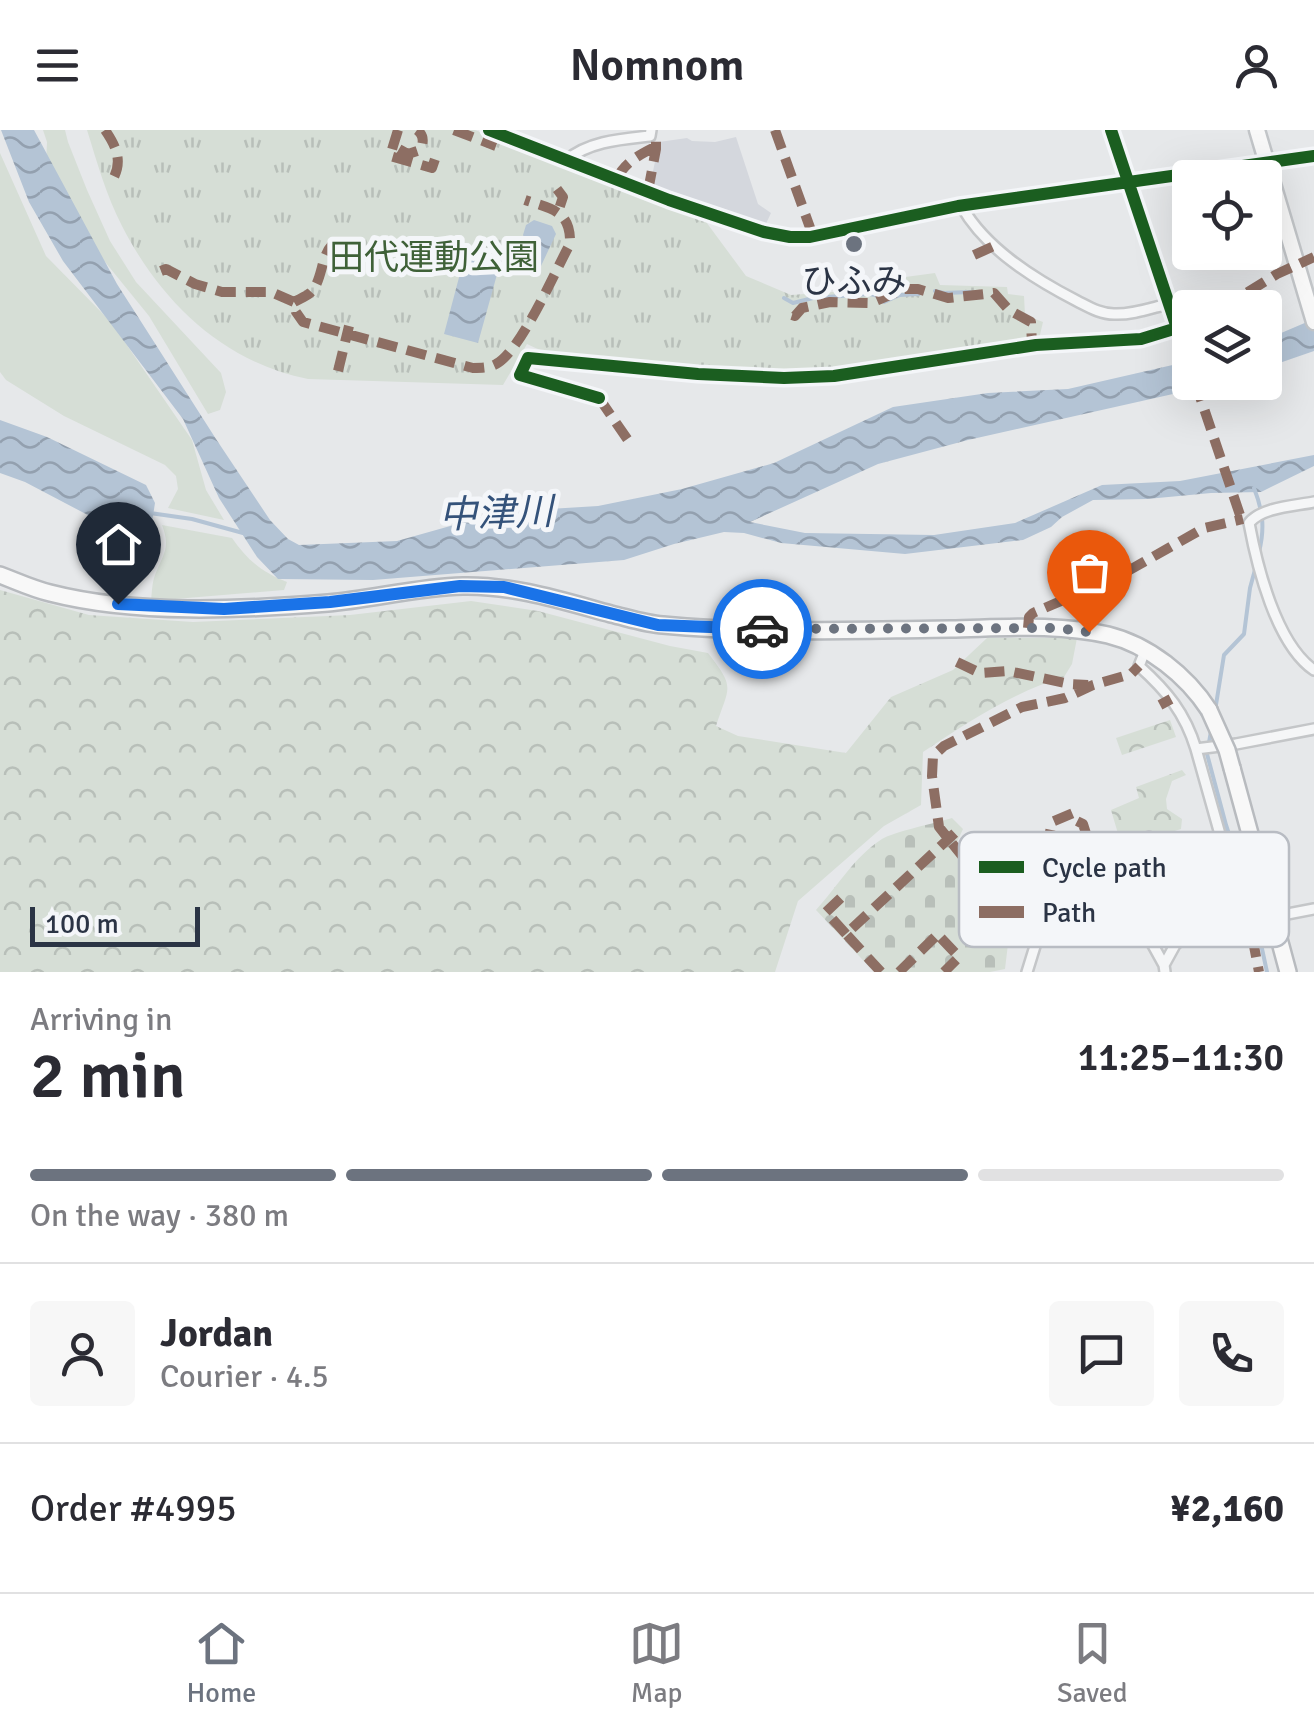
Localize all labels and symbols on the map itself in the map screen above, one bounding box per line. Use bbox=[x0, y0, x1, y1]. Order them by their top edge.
marker: ひふみ bbox=[843, 233, 865, 255]
park label: 田代運動公園 bbox=[329, 236, 539, 279]
place label: ひふみ bbox=[801, 260, 907, 303]
water label: 中津川 bbox=[438, 488, 558, 539]
pin bbox=[76, 502, 161, 605]
pin bbox=[1047, 530, 1132, 633]
courier bbox=[712, 579, 812, 679]
legend bbox=[959, 832, 1289, 947]
text: Cycle path bbox=[1042, 851, 1167, 885]
text: Path bbox=[1042, 896, 1096, 930]
scale bar bbox=[30, 902, 200, 946]

